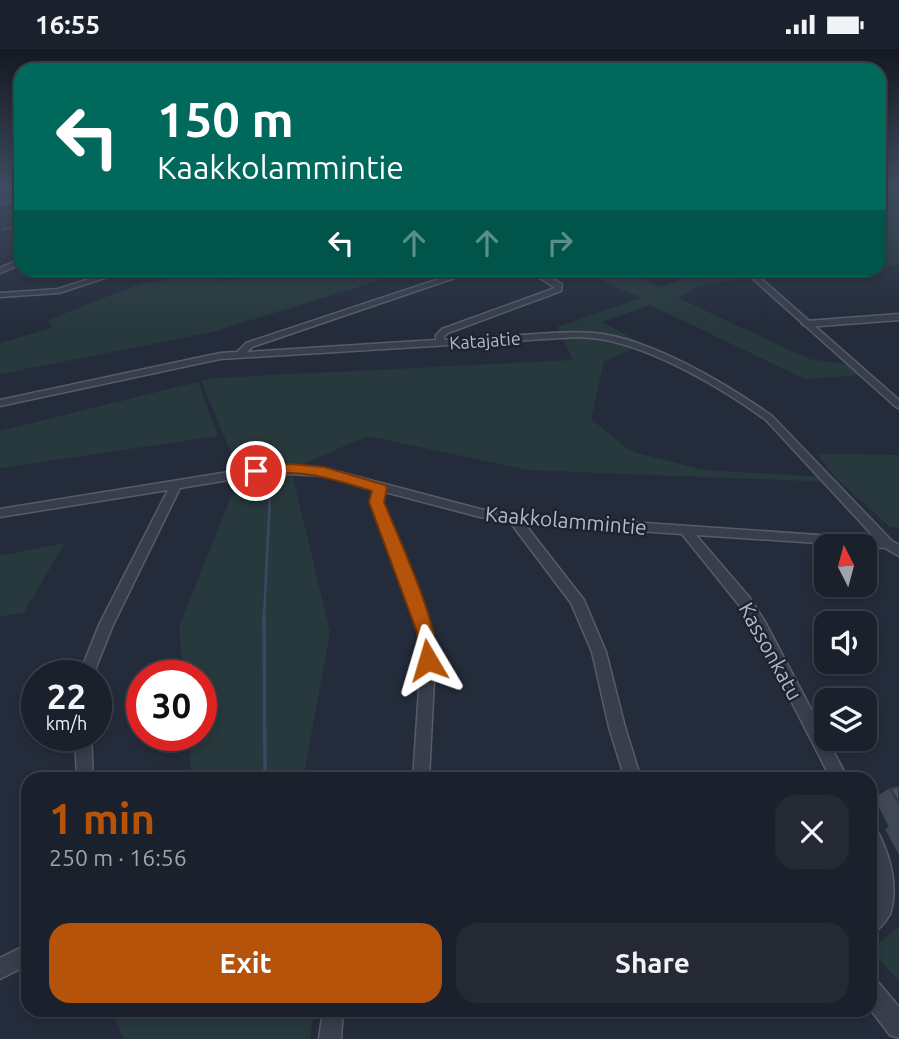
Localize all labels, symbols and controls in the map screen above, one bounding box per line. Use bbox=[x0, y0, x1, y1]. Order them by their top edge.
text: 16:55 bbox=[35, 10, 100, 39]
icon: left bbox=[42, 91, 133, 182]
text: 150 m bbox=[157, 91, 294, 146]
text: Kaakkolammintie bbox=[157, 149, 404, 185]
icon: left bbox=[322, 224, 360, 262]
icon: ahead bbox=[395, 224, 433, 262]
icon: ahead bbox=[468, 224, 506, 262]
icon: right bbox=[541, 224, 579, 262]
street label: Katajatie bbox=[449, 328, 521, 352]
pin bbox=[226, 441, 286, 501]
icon: arrive bbox=[237, 452, 275, 490]
street label: Kaakkolammintie bbox=[484, 501, 648, 539]
north arrow bbox=[814, 534, 877, 597]
map controls bbox=[814, 534, 877, 751]
street label: Kassonkatu bbox=[734, 598, 808, 704]
button: sound bbox=[814, 611, 877, 674]
position arrow bbox=[391, 623, 465, 697]
speed limit sign: 30 bbox=[126, 660, 217, 751]
text: 22 bbox=[47, 676, 86, 716]
button: layers bbox=[814, 688, 877, 751]
text: km/h bbox=[46, 713, 87, 733]
text: 1 min bbox=[49, 795, 155, 842]
button: close bbox=[775, 795, 849, 869]
text: 250 m · 16:56 bbox=[49, 845, 187, 870]
button: Exit bbox=[49, 923, 442, 1003]
button: Share bbox=[456, 923, 849, 1003]

